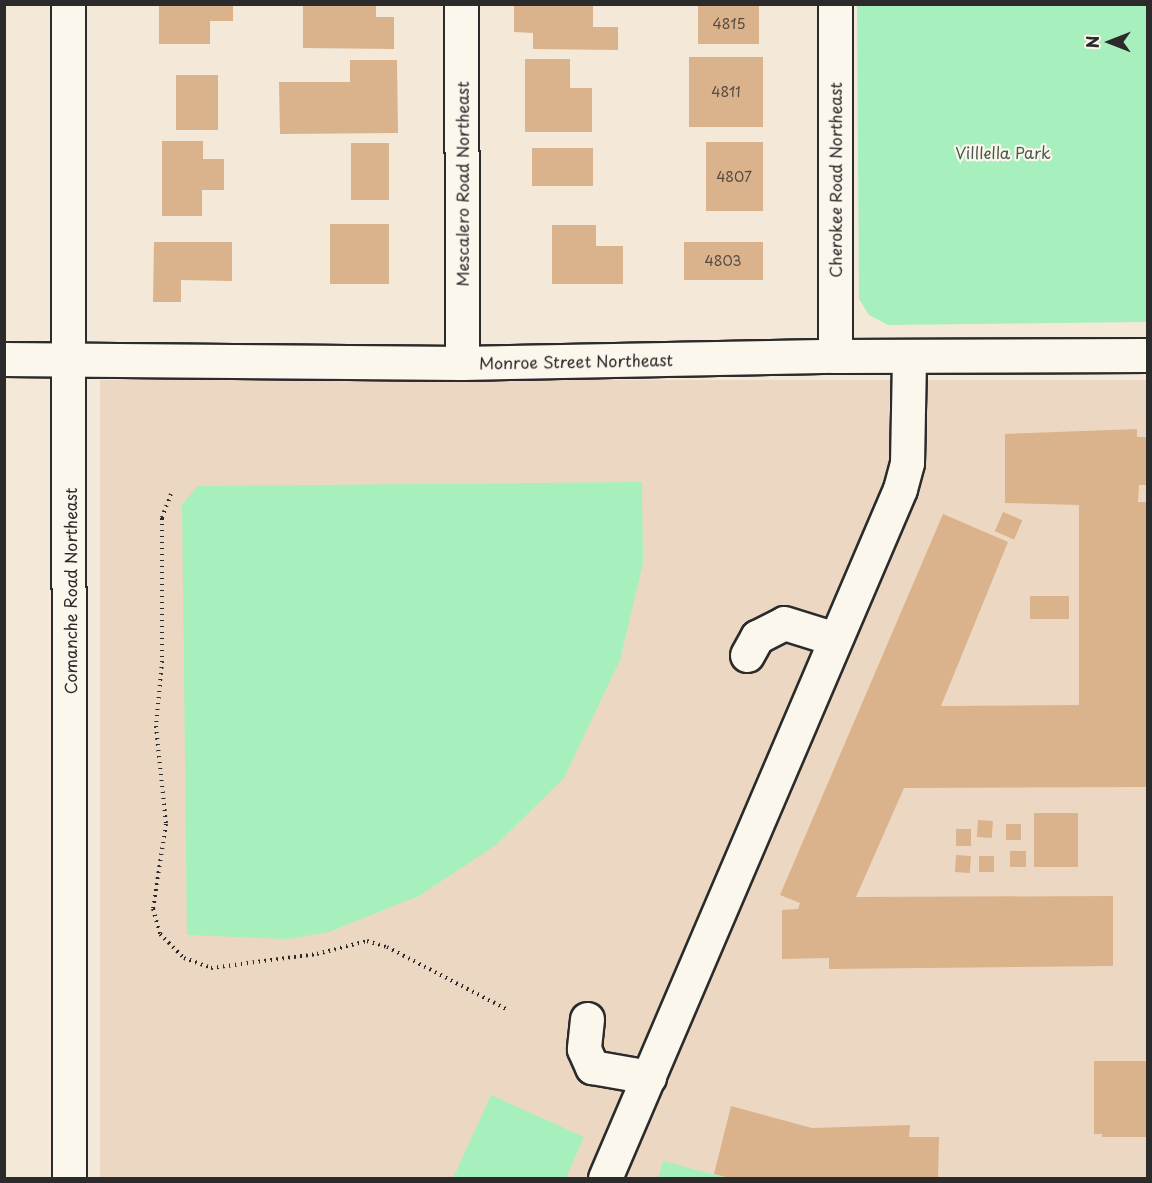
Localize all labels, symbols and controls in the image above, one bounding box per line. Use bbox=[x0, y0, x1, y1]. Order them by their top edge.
north arrow bbox=[1080, 12, 1140, 72]
house number: 4815 bbox=[712, 16, 746, 32]
text: N bbox=[1080, 36, 1104, 48]
street label: Cherokee Road Northeast bbox=[825, 81, 845, 279]
street label: Mescalero Road Northeast bbox=[452, 82, 472, 286]
house number: 4811 bbox=[711, 84, 741, 100]
park label: Villlella Park bbox=[955, 142, 1051, 162]
house number: 4807 bbox=[716, 169, 752, 185]
house number: 4803 bbox=[704, 253, 742, 269]
street label: Monroe Street Northeast bbox=[479, 350, 673, 372]
street label: Comanche Road Northeast bbox=[60, 488, 80, 694]

